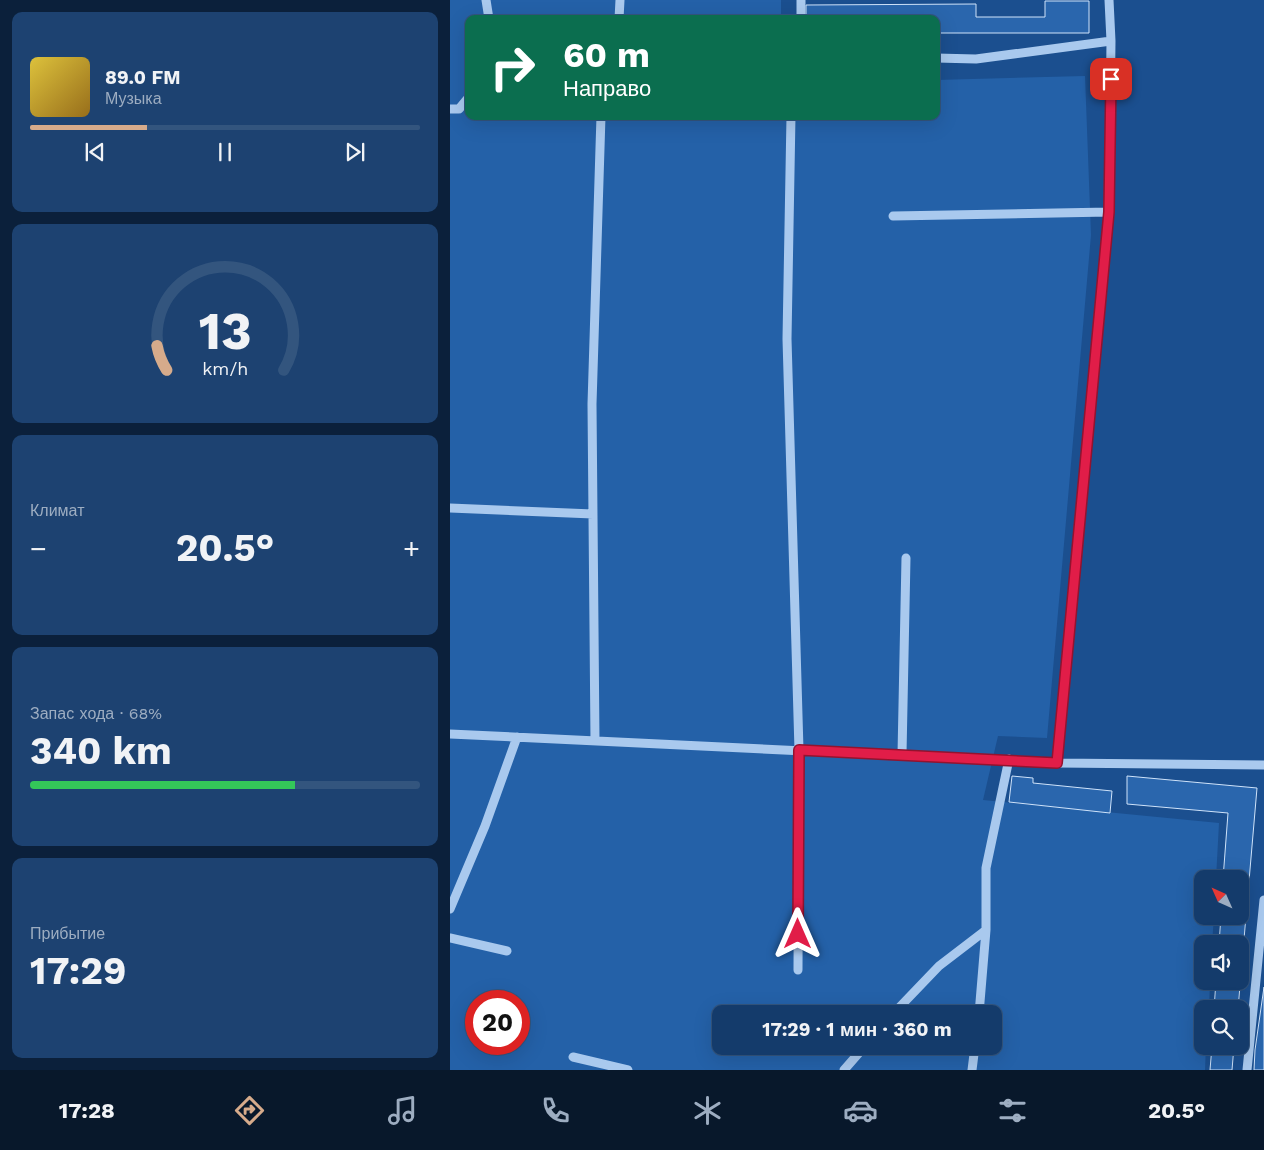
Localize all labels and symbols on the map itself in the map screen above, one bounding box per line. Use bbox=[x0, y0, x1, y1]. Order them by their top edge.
pin bbox=[1090, 58, 1132, 100]
north arrow bbox=[1194, 870, 1249, 925]
position arrow bbox=[771, 907, 823, 959]
speed limit sign: 20 bbox=[465, 990, 530, 1055]

